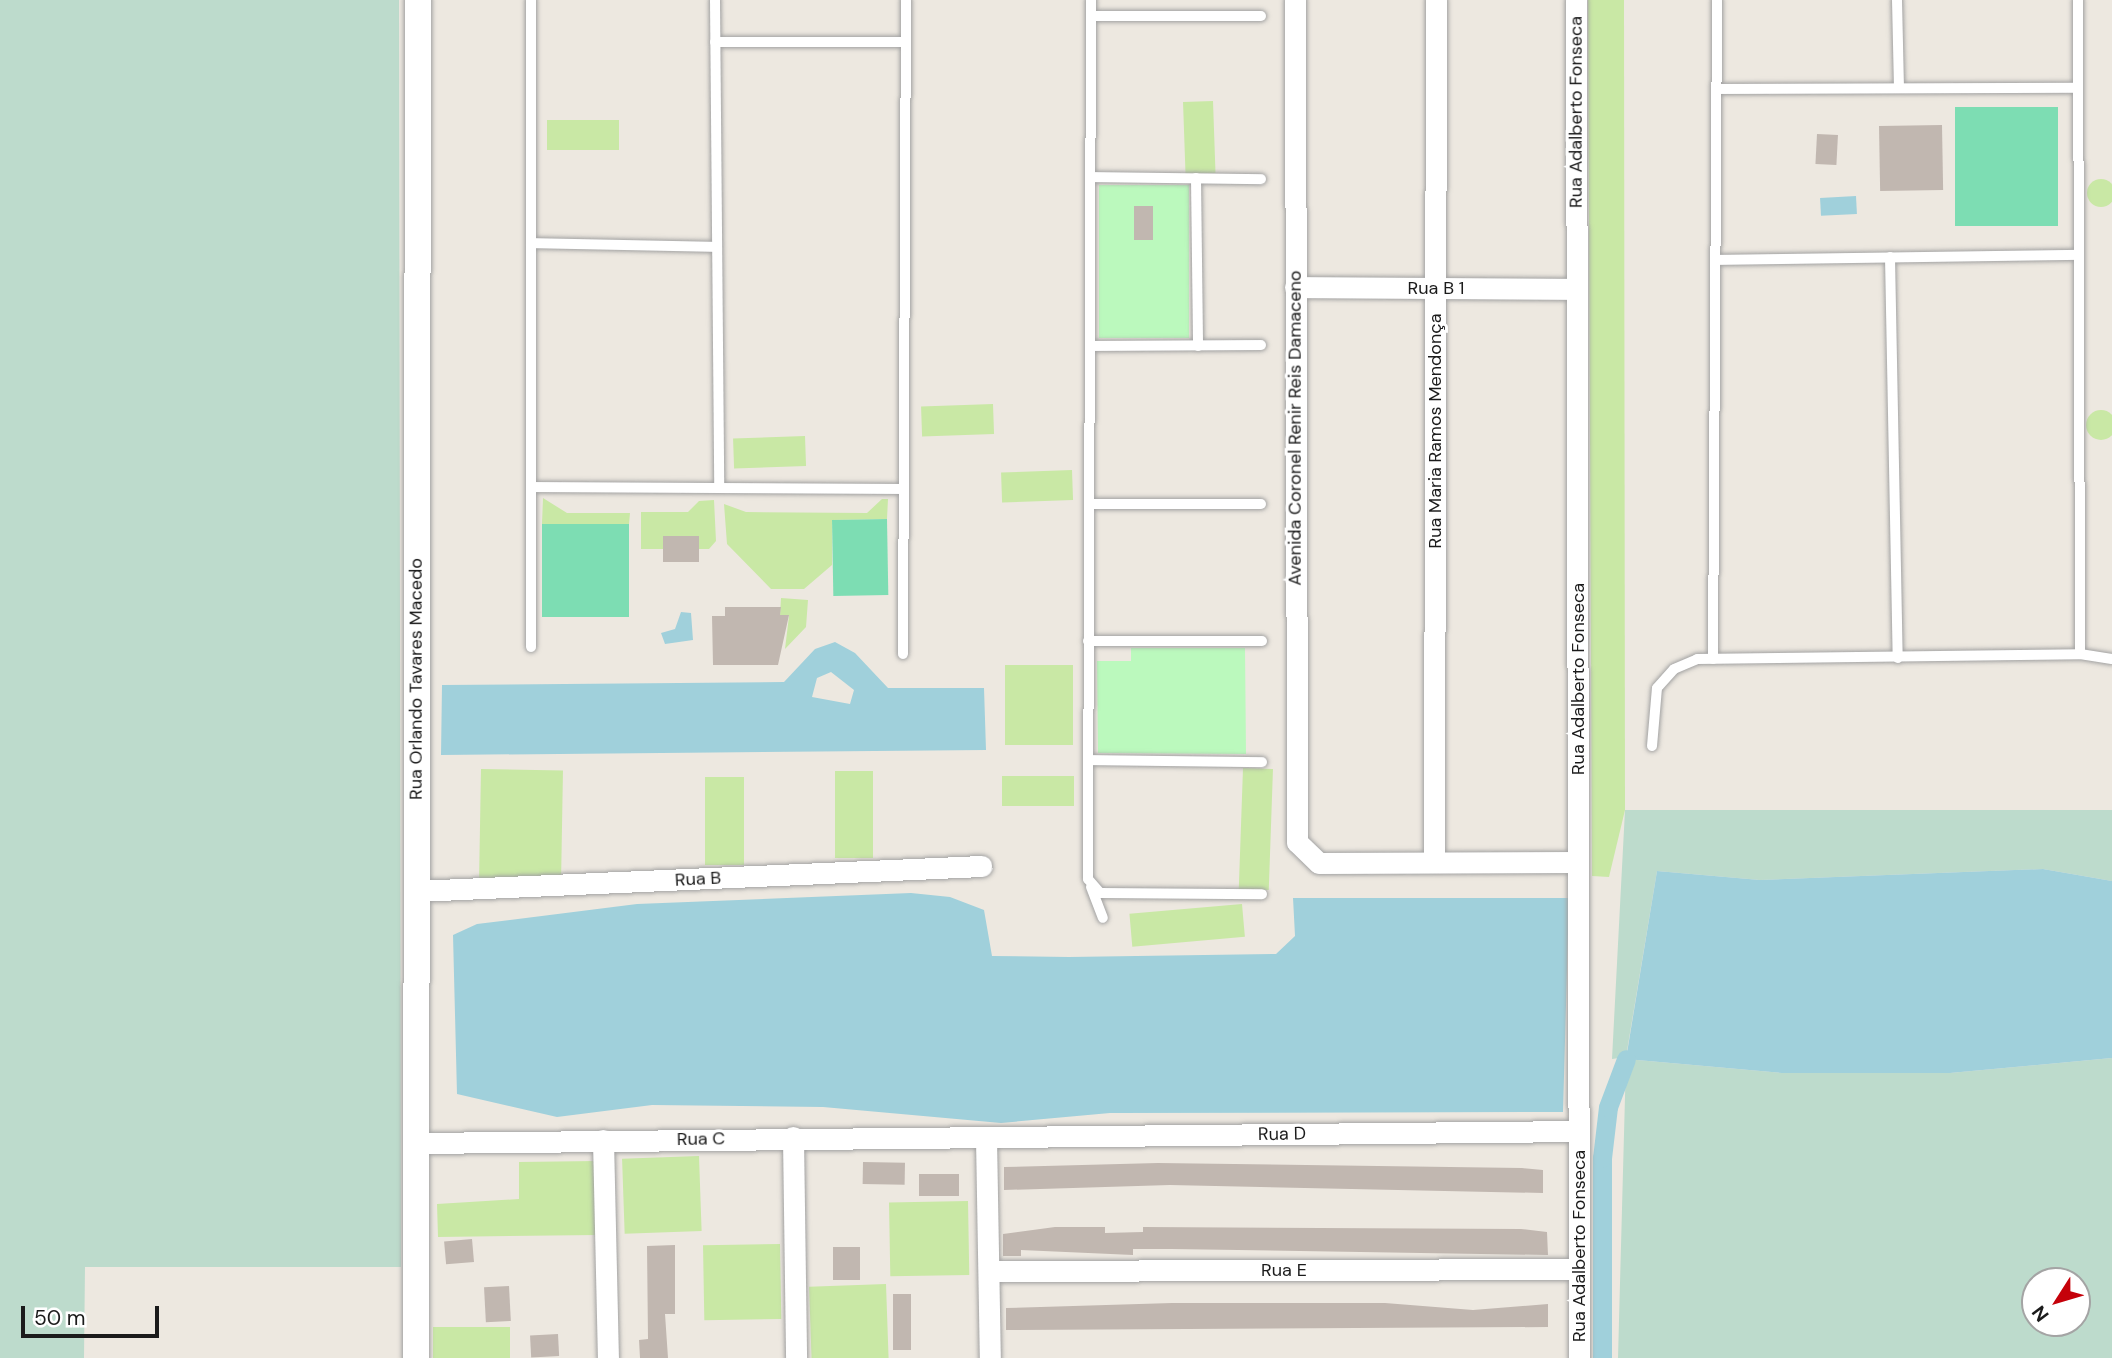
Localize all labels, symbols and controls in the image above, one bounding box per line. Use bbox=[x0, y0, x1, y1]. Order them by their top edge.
street label: Rua Adalberto Fonseca bbox=[1565, 16, 1587, 208]
street label: Avenida Coronel Renir Reis Damaceno bbox=[1284, 270, 1306, 586]
street label: Rua B 1 bbox=[1408, 277, 1464, 299]
street label: Rua Maria Ramos Mendonça bbox=[1424, 314, 1446, 548]
street label: Rua Orlando Tavares Macedo bbox=[405, 558, 427, 800]
street label: Rua Adalberto Fonseca bbox=[1567, 583, 1589, 775]
street label: Rua B bbox=[674, 867, 722, 891]
street label: Rua D bbox=[1258, 1123, 1306, 1145]
street label: Rua C bbox=[677, 1128, 725, 1150]
street label: Rua Adalberto Fonseca bbox=[1568, 1150, 1590, 1342]
street label: Rua E bbox=[1261, 1259, 1307, 1281]
north arrow bbox=[2021, 1267, 2091, 1337]
scale bar bbox=[24, 1292, 163, 1336]
text: N bbox=[2026, 1301, 2055, 1327]
text: 50 m bbox=[34, 1304, 85, 1332]

